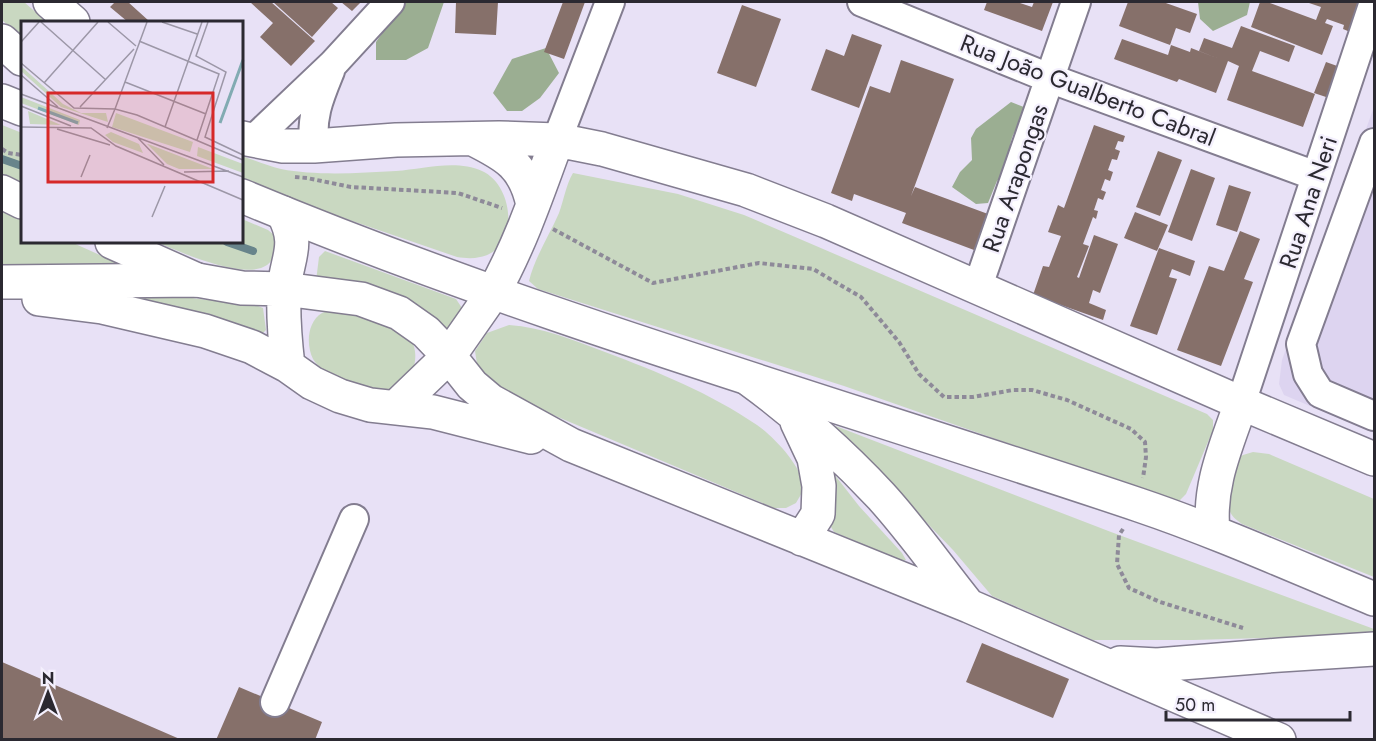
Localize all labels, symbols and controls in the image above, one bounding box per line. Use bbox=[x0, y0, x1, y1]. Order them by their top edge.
inset map bbox=[21, 21, 243, 243]
street label: Rua João Gualberto Cabral bbox=[955, 25, 1221, 155]
street label: Rua Arapongas bbox=[973, 99, 1057, 257]
street label: Rua Ana Neri bbox=[1270, 131, 1346, 273]
north arrow bbox=[18, 663, 78, 723]
text: N bbox=[42, 667, 54, 690]
scale bar bbox=[1166, 684, 1350, 722]
text: 50 m bbox=[1175, 692, 1215, 718]

